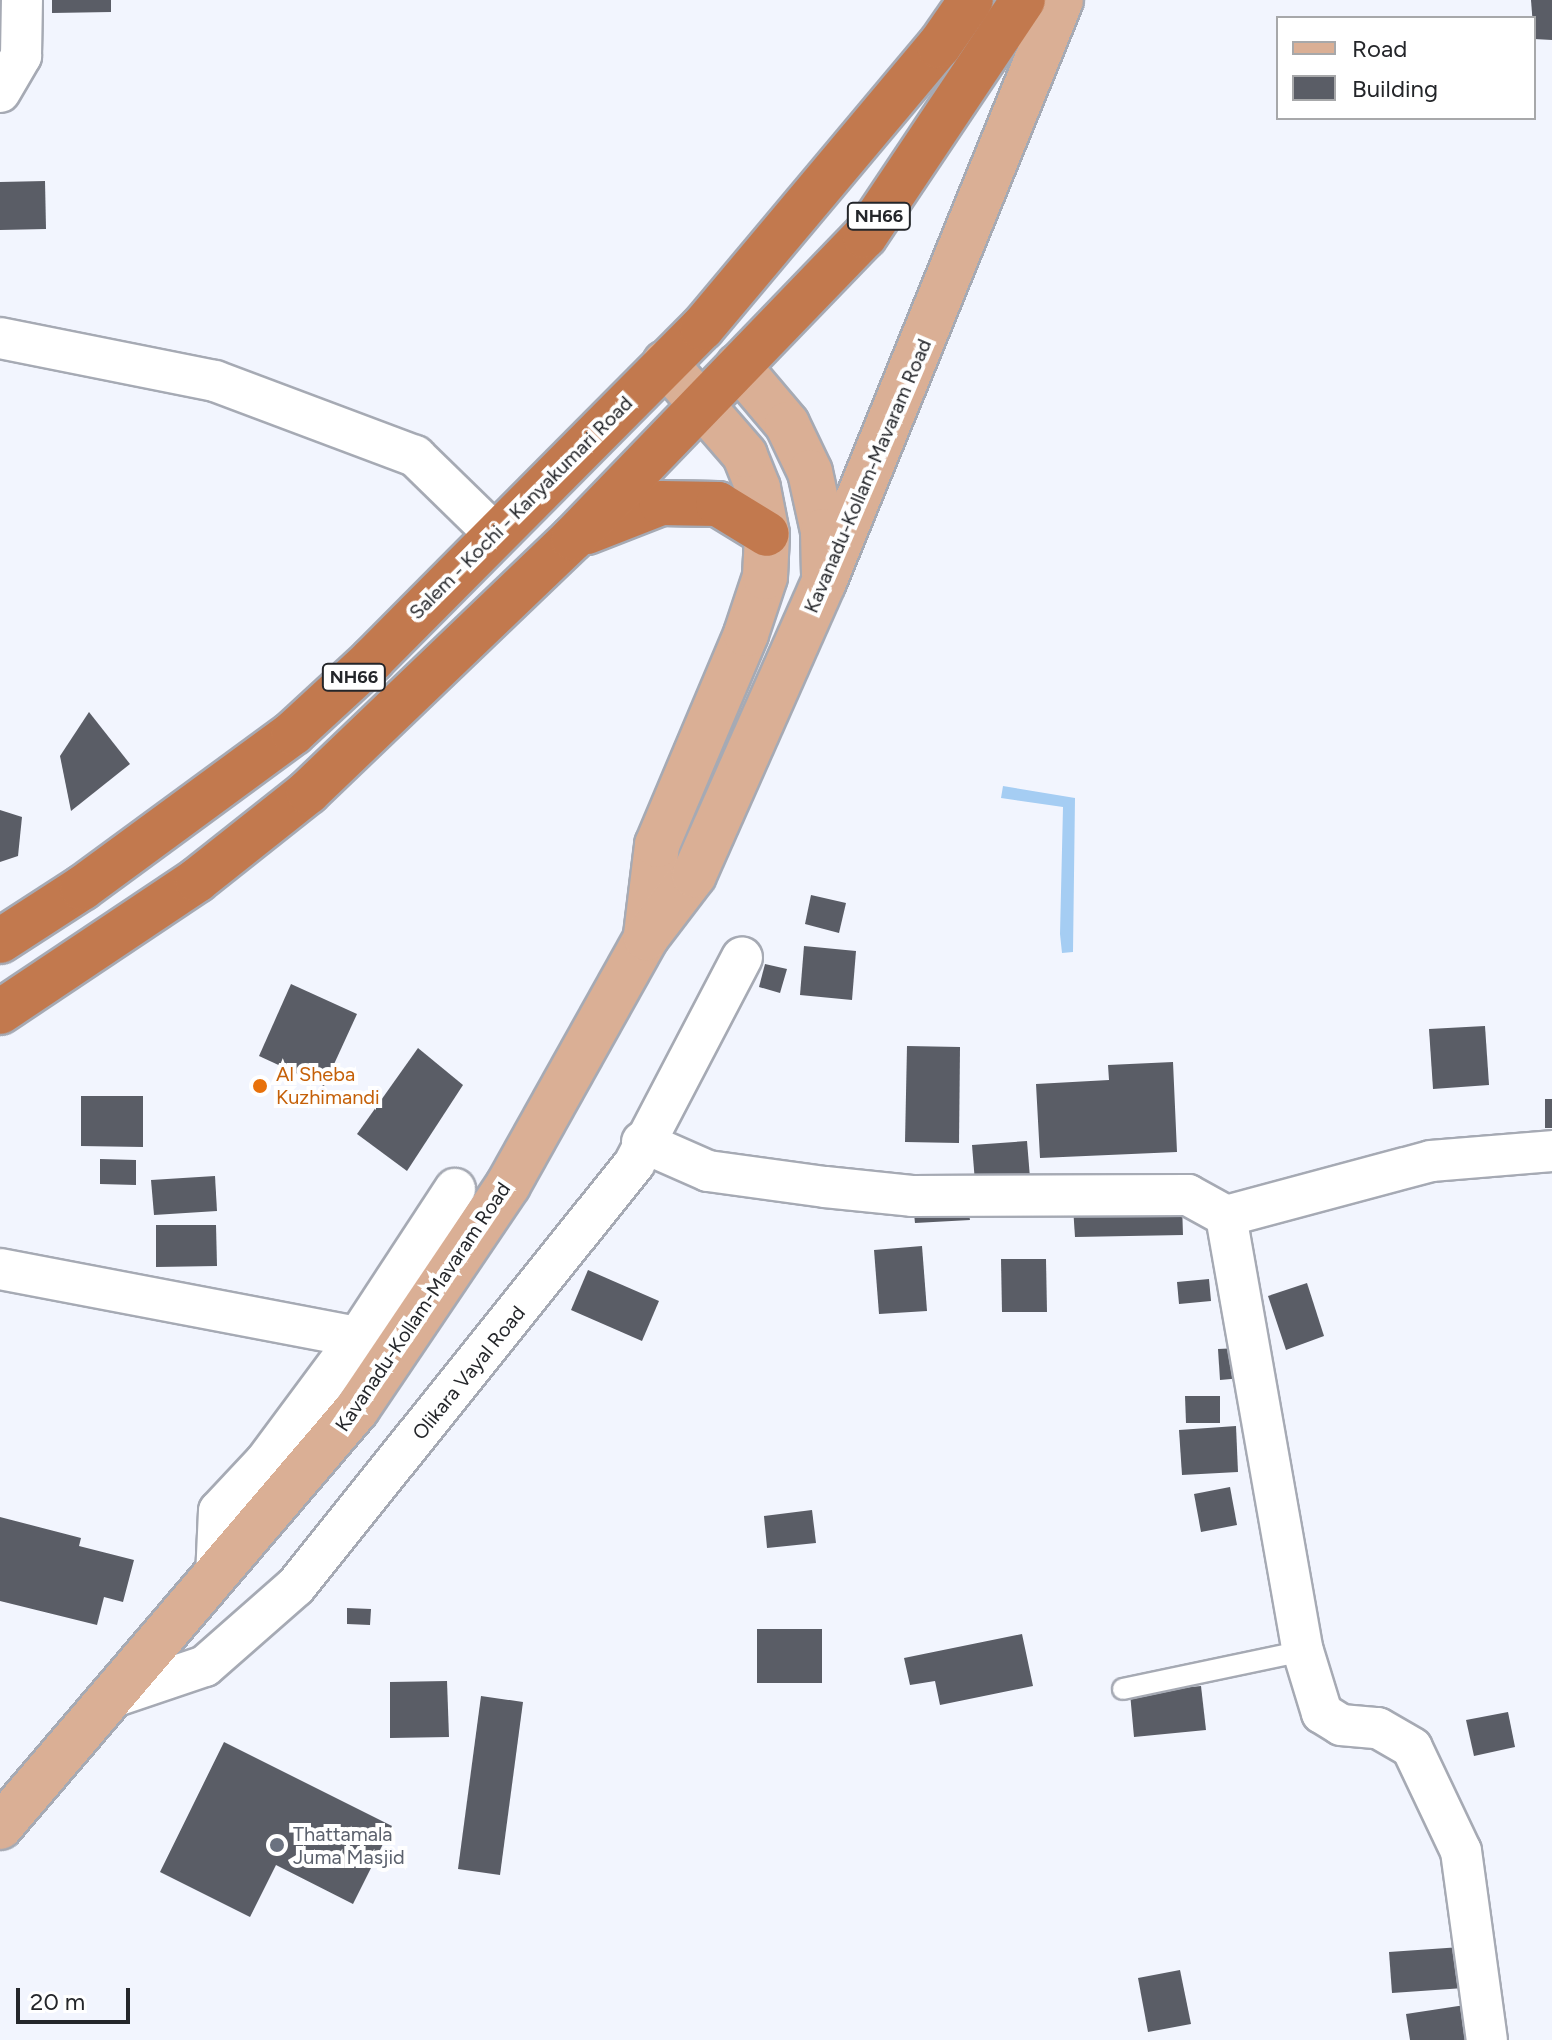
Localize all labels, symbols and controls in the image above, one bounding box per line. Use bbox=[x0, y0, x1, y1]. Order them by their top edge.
legend bbox=[1276, 16, 1536, 120]
text: Road bbox=[1352, 34, 1407, 63]
text: Building bbox=[1352, 74, 1438, 103]
road number: NH66 bbox=[845, 202, 913, 230]
street label: Kavanadu-Kollam-Mavaram Road bbox=[799, 335, 937, 617]
street label: Salem - Kochi - Kanyakumari Road bbox=[404, 391, 638, 625]
road number: NH66 bbox=[320, 663, 388, 691]
place label: Al Sheba Kuzhimandi bbox=[276, 1062, 380, 1109]
marker: Al Sheba Kuzhimandi bbox=[251, 1077, 269, 1095]
street label: Kavanadu-Kollam-Mavaram Road bbox=[330, 1178, 516, 1436]
street label: Olikara Vayal Road bbox=[408, 1301, 530, 1445]
place label: Thattamala Juma Masjid bbox=[293, 1822, 405, 1869]
marker: Thattamala Juma Masjid bbox=[268, 1836, 286, 1854]
scale bar bbox=[20, 1972, 134, 2022]
text: 20 m bbox=[30, 1987, 85, 2016]

